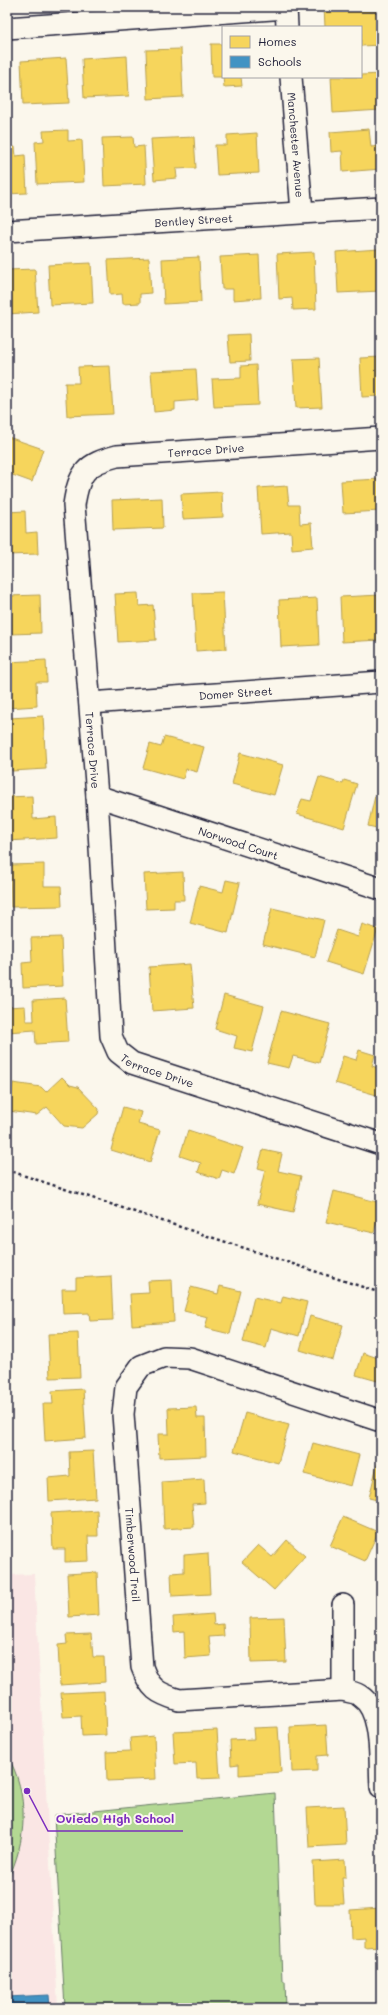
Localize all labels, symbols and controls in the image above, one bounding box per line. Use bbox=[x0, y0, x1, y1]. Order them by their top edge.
legend bbox=[222, 26, 362, 78]
text: Homes bbox=[258, 33, 297, 49]
text: Schools bbox=[258, 53, 302, 69]
street label: Manchester Avenue bbox=[285, 92, 308, 198]
street label: Bentley Street bbox=[154, 210, 233, 229]
street label: Terrace Drive bbox=[167, 440, 245, 460]
street label: Domer Street bbox=[198, 682, 273, 703]
street label: Terrace Drive bbox=[83, 711, 104, 789]
street label: Norwood Court bbox=[197, 822, 281, 862]
street label: Terrace Drive bbox=[118, 1050, 196, 1090]
street label: Timberwood Trail bbox=[123, 1507, 145, 1602]
callout: Oviedo High School bbox=[48, 1807, 183, 1831]
text: Oviedo High School bbox=[56, 1810, 174, 1826]

